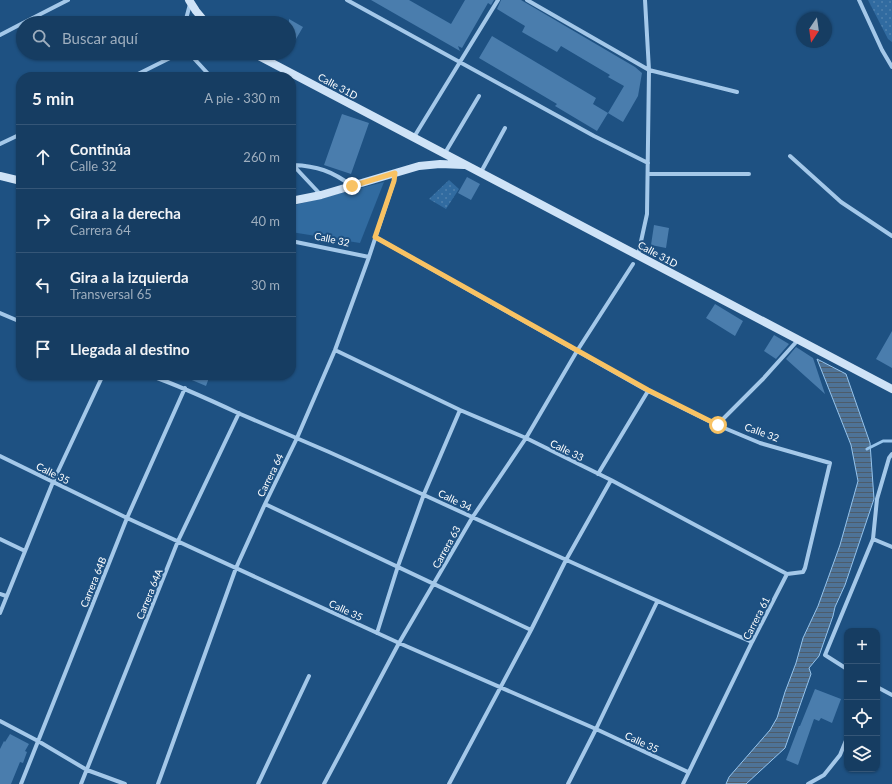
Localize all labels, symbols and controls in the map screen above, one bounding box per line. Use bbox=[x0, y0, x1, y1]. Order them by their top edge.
north arrow bbox=[796, 12, 832, 48]
search box bbox=[16, 16, 296, 60]
icon: search bbox=[30, 27, 52, 49]
text: Buscar aquí bbox=[62, 29, 138, 47]
street label: Calle 31D bbox=[316, 71, 360, 102]
text: 5 min bbox=[32, 88, 74, 109]
text: A pie · 330 m bbox=[204, 90, 280, 106]
text: Continúa bbox=[70, 140, 131, 158]
icon: ahead bbox=[32, 146, 54, 168]
text: 260 m bbox=[243, 149, 280, 165]
text: Calle 32 bbox=[70, 158, 117, 174]
route end bbox=[343, 177, 361, 195]
text: Gira a la derecha bbox=[70, 204, 181, 222]
icon: right bbox=[32, 210, 54, 232]
text: 40 m bbox=[251, 213, 280, 229]
text: Carrera 64 bbox=[70, 222, 131, 238]
street label: Calle 32 bbox=[313, 229, 351, 249]
street label: Calle 31D bbox=[636, 239, 680, 270]
text: Gira a la izquierda bbox=[70, 268, 189, 286]
icon: left bbox=[32, 274, 54, 296]
text: 30 m bbox=[251, 277, 280, 293]
text: Transversal 65 bbox=[70, 286, 152, 302]
icon: arrive bbox=[32, 338, 54, 360]
text: Llegada al destino bbox=[70, 340, 190, 358]
route start bbox=[709, 416, 727, 434]
street label: Calle 32 bbox=[743, 420, 781, 444]
street label: Calle 33 bbox=[548, 437, 586, 463]
street label: Carrera 64 bbox=[254, 451, 286, 499]
street label: Calle 35 bbox=[34, 460, 72, 486]
street label: Calle 34 bbox=[436, 487, 474, 513]
street label: Carrera 63 bbox=[429, 523, 463, 570]
street label: Carrera 64B bbox=[77, 555, 109, 609]
street label: Carrera 64A bbox=[133, 567, 165, 621]
street label: Carrera 61 bbox=[740, 594, 772, 642]
street label: Calle 35 bbox=[327, 597, 365, 623]
map controls bbox=[844, 628, 880, 772]
button: + bbox=[844, 628, 880, 664]
button: − bbox=[844, 664, 880, 700]
button: locate bbox=[844, 700, 880, 736]
street label: Calle 35 bbox=[623, 729, 661, 755]
button: layers bbox=[844, 736, 880, 772]

